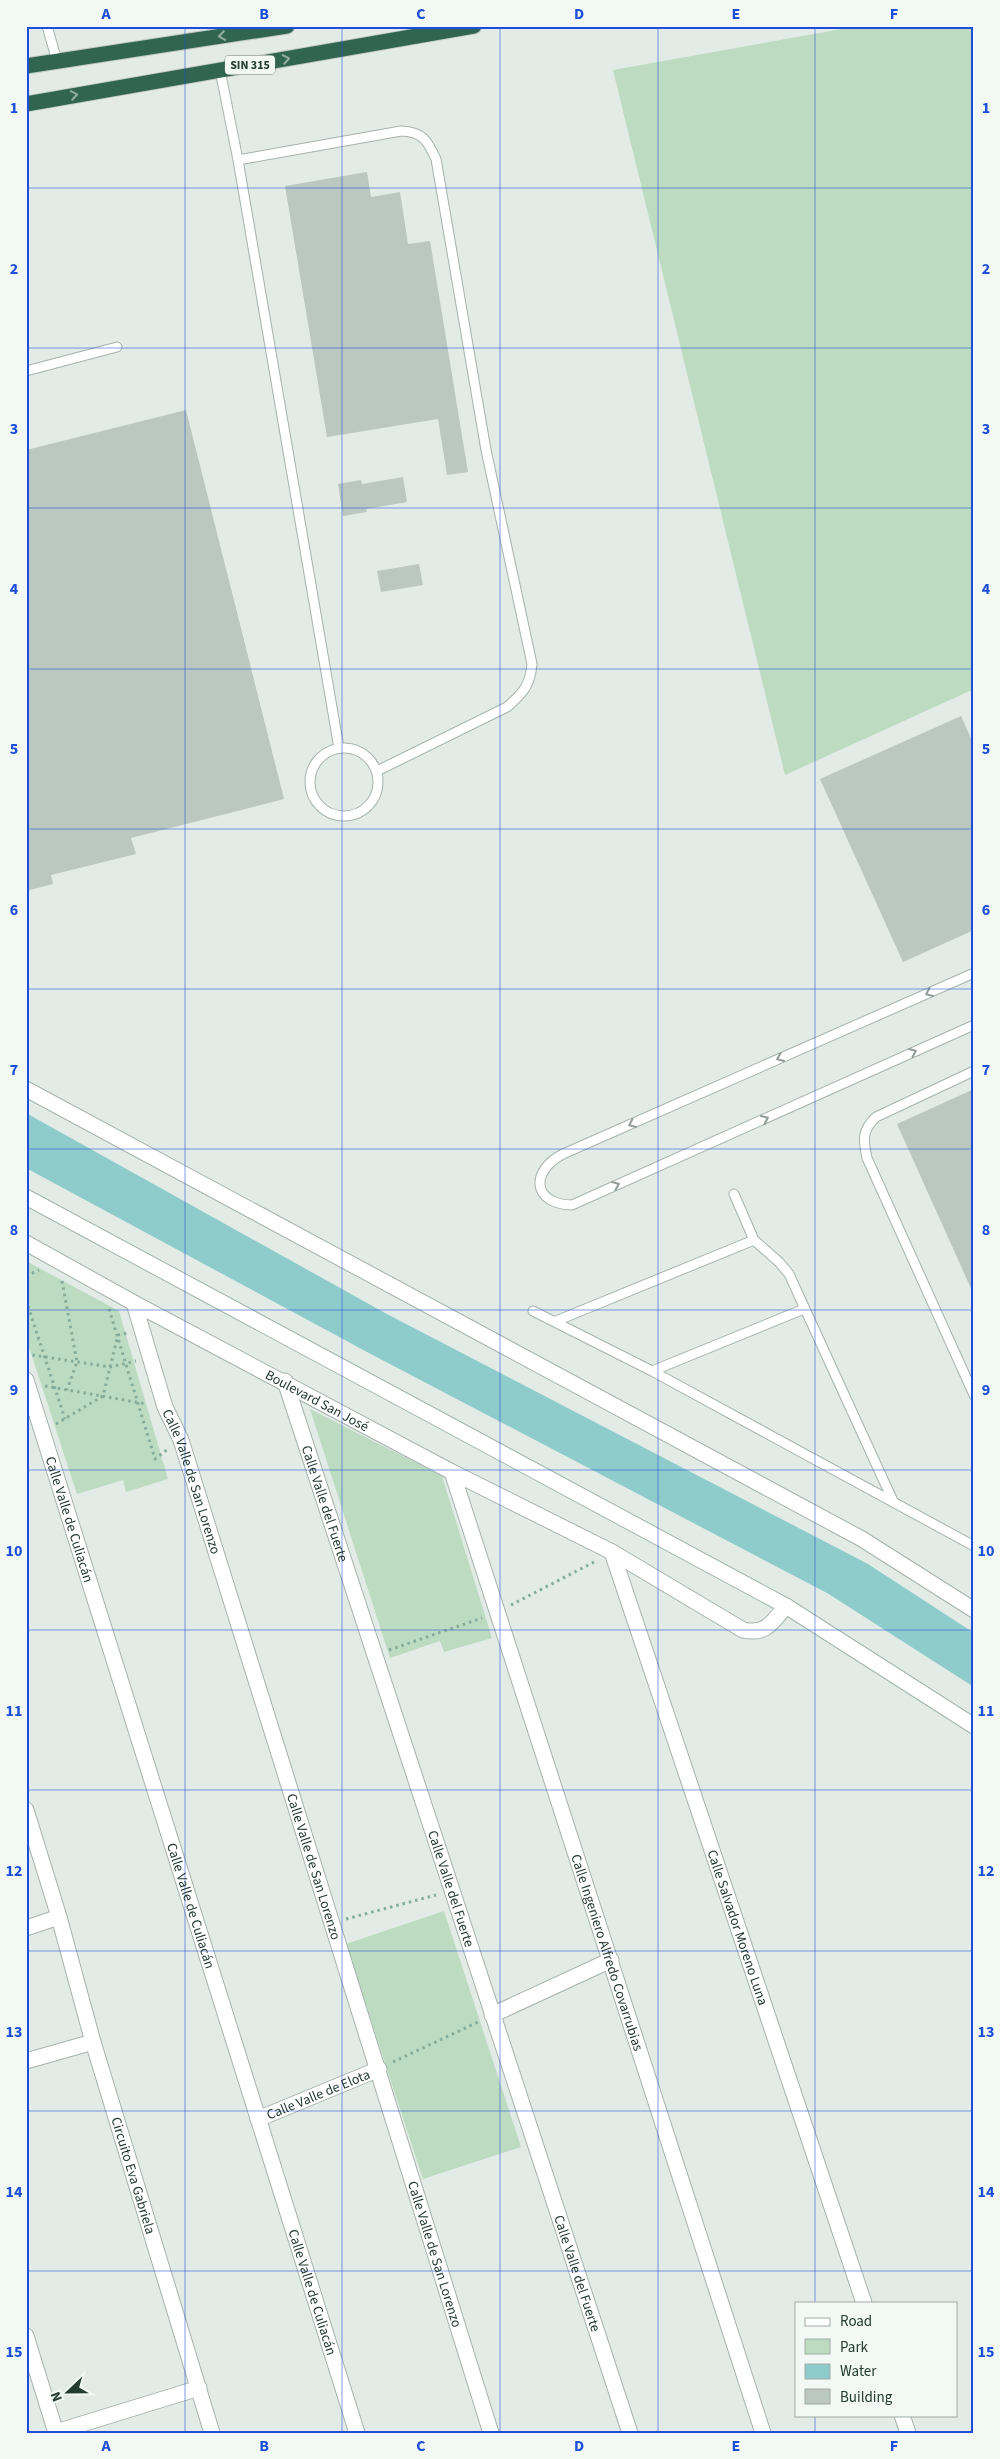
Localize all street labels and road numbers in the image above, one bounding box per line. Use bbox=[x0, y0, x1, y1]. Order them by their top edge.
road number: SIN 315 bbox=[225, 56, 275, 74]
street label: Boulevard San José bbox=[261, 1365, 372, 1437]
street label: Calle Valle de San Lorenzo bbox=[157, 1406, 225, 1557]
street label: Calle Valle del Fuerte bbox=[296, 1443, 353, 1565]
street label: Calle Valle de Culiacán bbox=[40, 1454, 98, 1585]
street label: Calle Valle de San Lorenzo bbox=[281, 1791, 345, 1943]
street label: Calle Valle del Fuerte bbox=[422, 1828, 479, 1950]
street label: Calle Valle de Culiacán bbox=[161, 1840, 219, 1971]
street label: Calle Salvador Moreno Luna bbox=[702, 1847, 772, 2008]
street label: Calle Ingeniero Alfredo Covarrubias bbox=[565, 1852, 648, 2054]
street label: Calle Valle de Elota bbox=[264, 2065, 373, 2125]
street label: Circuito Eva Gabriela bbox=[105, 2115, 160, 2237]
street label: Calle Valle de San Lorenzo bbox=[402, 2179, 466, 2330]
street label: Calle Valle del Fuerte bbox=[548, 2213, 605, 2335]
street label: Calle Valle de Culiacán bbox=[283, 2227, 341, 2358]

